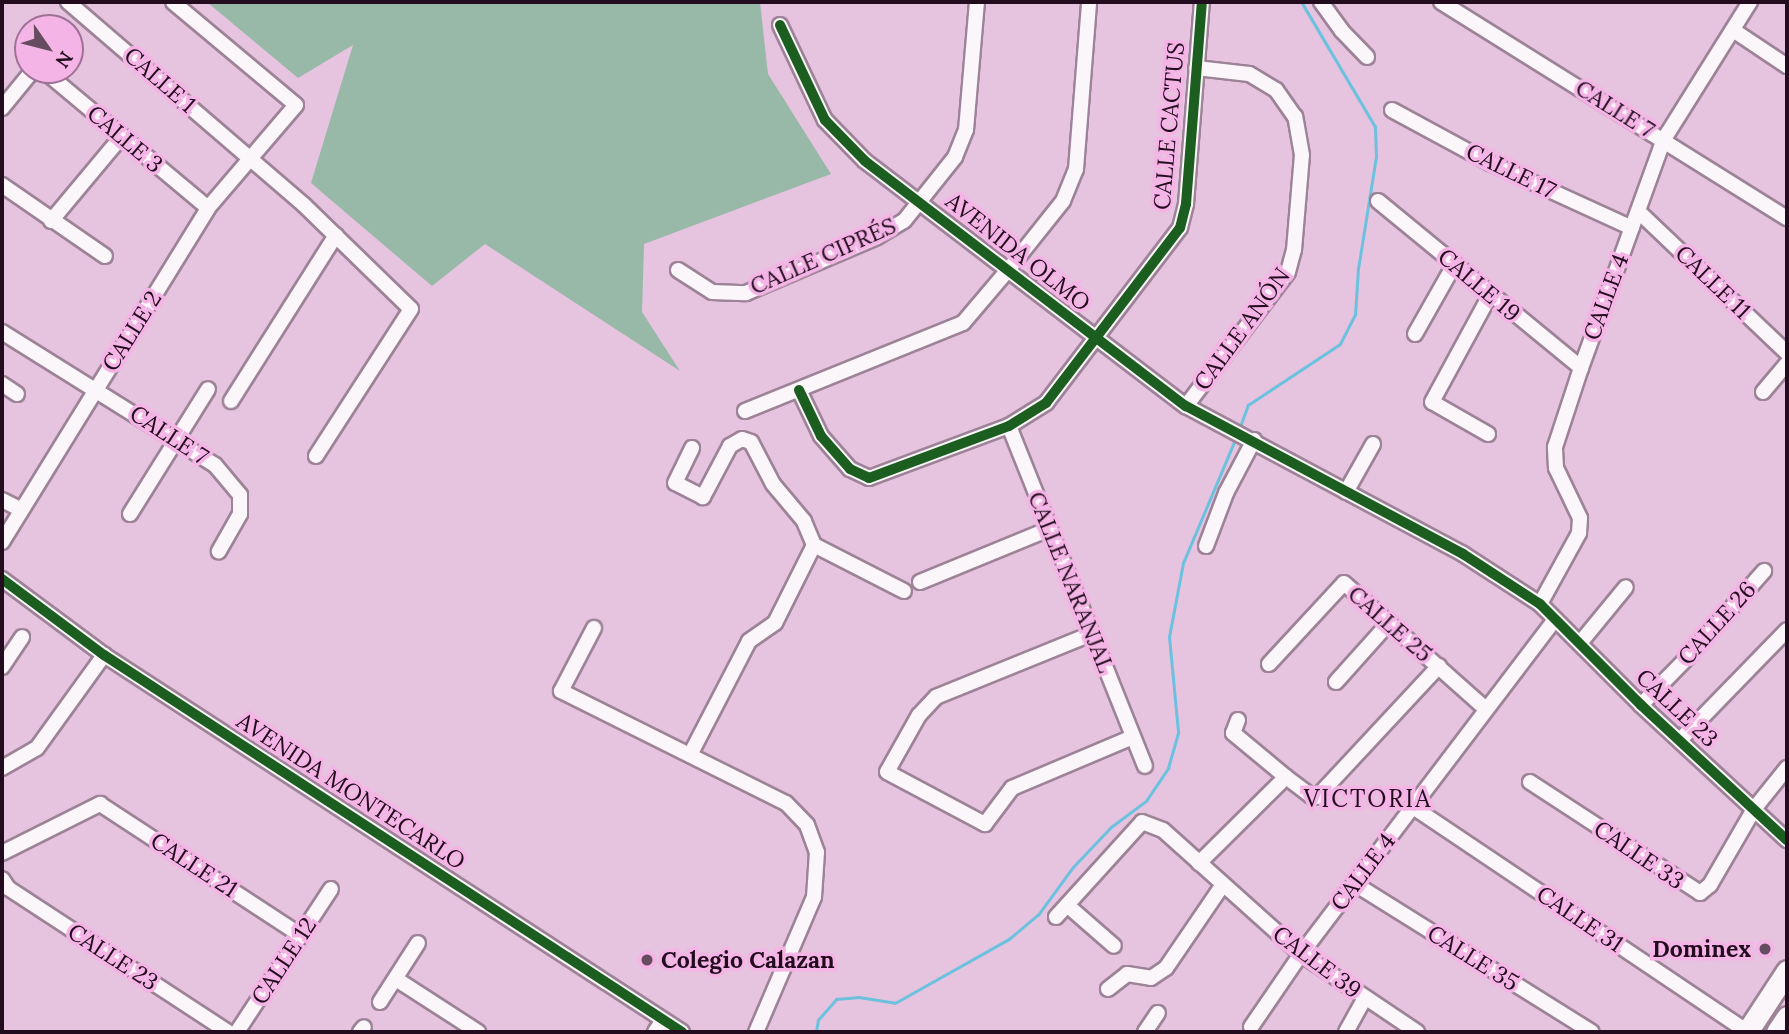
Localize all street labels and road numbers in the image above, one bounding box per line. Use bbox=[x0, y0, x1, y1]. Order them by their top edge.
street label: CALLE CACTUS bbox=[1148, 41, 1190, 211]
street label: CALLE 1 bbox=[119, 42, 201, 118]
street label: CALLE 7 bbox=[1570, 74, 1660, 144]
street label: CALLE 3 bbox=[82, 100, 168, 178]
street label: CALLE 17 bbox=[1462, 138, 1560, 204]
street label: AVENIDA OLMO bbox=[940, 187, 1096, 317]
street label: CALLE CIPRÉS bbox=[746, 212, 900, 300]
street label: CALLE 11 bbox=[1670, 239, 1756, 325]
street label: CALLE 19 bbox=[1432, 243, 1526, 327]
street label: CALLE 4 bbox=[1578, 250, 1634, 344]
street label: CALLE ANÓN bbox=[1188, 262, 1296, 396]
street label: CALLE 2 bbox=[97, 286, 167, 376]
street label: CALLE 7 bbox=[125, 400, 213, 470]
street label: CALLE NARANJAL bbox=[1022, 488, 1120, 676]
street label: CALLE 26 bbox=[1672, 576, 1762, 670]
street label: CALLE 25 bbox=[1342, 580, 1438, 668]
street label: CALLE 23 bbox=[1630, 663, 1724, 753]
street label: AVENIDA MONTECARLO bbox=[232, 707, 470, 875]
street label: CALLE 33 bbox=[1589, 815, 1689, 895]
street label: CALLE 21 bbox=[145, 827, 243, 903]
street label: CALLE 4 bbox=[1325, 828, 1401, 916]
street label: CALLE 31 bbox=[1532, 880, 1628, 958]
street label: CALLE 12 bbox=[246, 912, 322, 1010]
street label: CALLE 23 bbox=[63, 918, 163, 996]
street label: CALLE 35 bbox=[1422, 919, 1524, 997]
street label: CALLE 39 bbox=[1267, 920, 1367, 1004]

